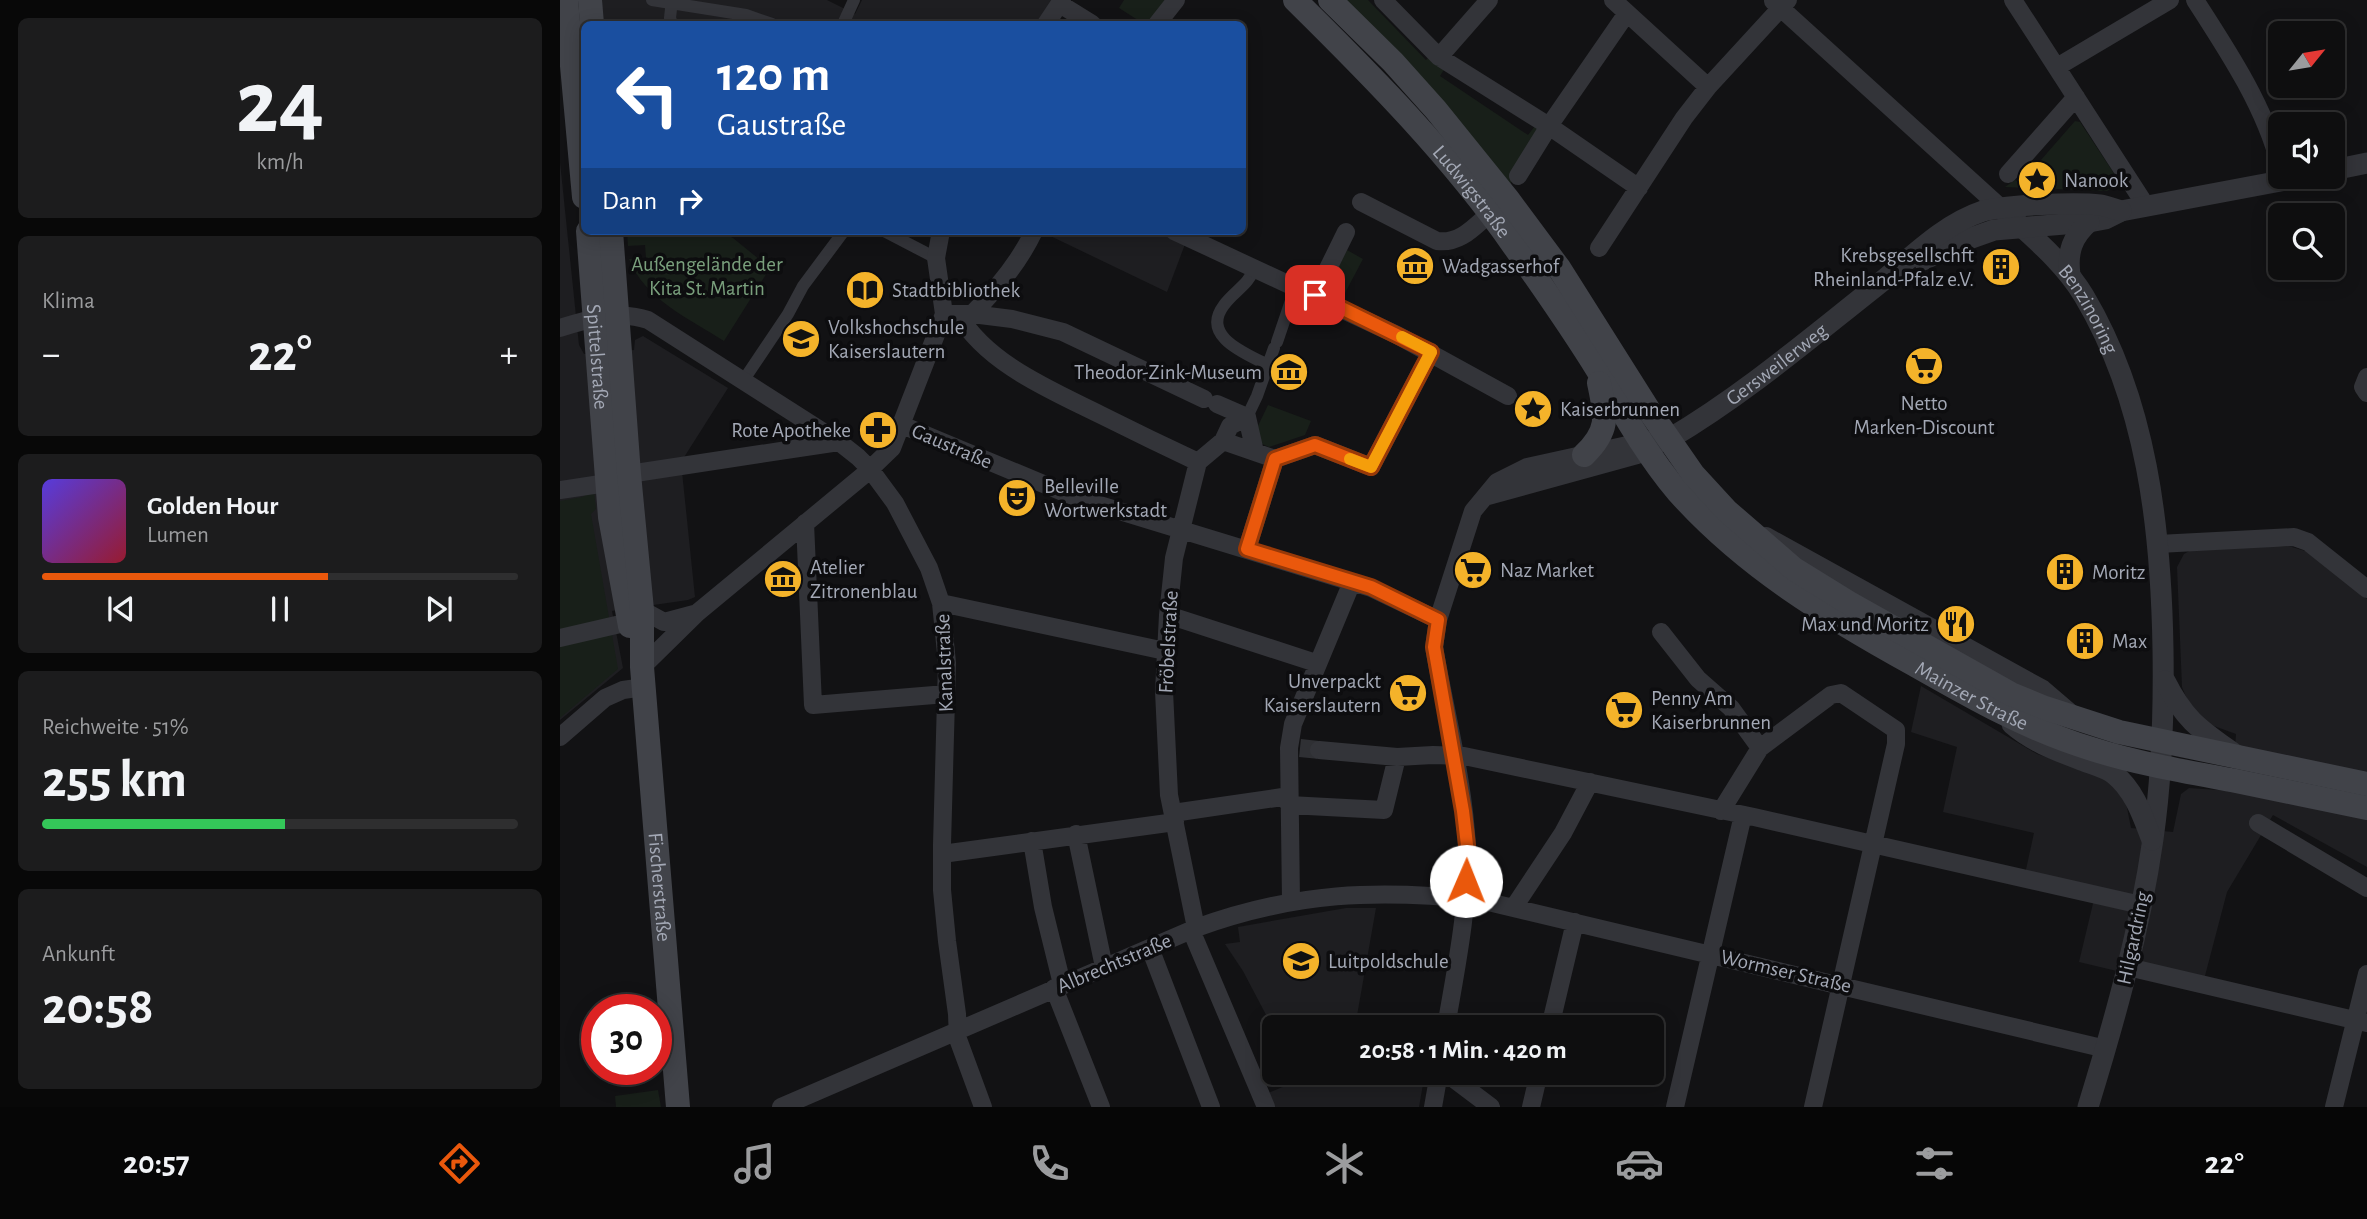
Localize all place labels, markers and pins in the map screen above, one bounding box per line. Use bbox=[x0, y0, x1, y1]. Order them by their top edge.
place icon: Nanook bbox=[2016, 159, 2058, 201]
place label: Nanook bbox=[2064, 170, 2129, 191]
museum icon: Wadgasserhof bbox=[1394, 245, 1436, 287]
place label: Krebsgesellschft Rheinland-Pfalz e.V. bbox=[1813, 245, 1974, 290]
building icon: Krebsgesellschft Rheinland-Pfalz e.V. bbox=[1980, 246, 2022, 288]
place label: Wadgasserhof bbox=[1442, 256, 1561, 277]
pin bbox=[1285, 265, 1345, 325]
library icon: Stadtbibliothek bbox=[844, 269, 886, 311]
place label: Stadtbibliothek bbox=[892, 280, 1020, 301]
place label: Volkshochschule Kaiserslautern bbox=[828, 317, 964, 362]
school or university icon: Volkshochschule Kaiserslautern bbox=[780, 318, 822, 360]
supermarket icon: Netto Marken-Discount bbox=[1903, 345, 1945, 387]
museum icon: Theodor-Zink-Museum bbox=[1268, 351, 1310, 393]
place label: Theodor-Zink-Museum bbox=[1074, 362, 1262, 383]
place icon: Kaiserbrunnen bbox=[1512, 388, 1554, 430]
place label: Netto Marken-Discount bbox=[1853, 393, 1995, 438]
place label: Kaiserbrunnen bbox=[1560, 399, 1680, 420]
pharmacy icon: Rote Apotheke bbox=[857, 409, 899, 451]
place label: Rote Apotheke bbox=[731, 420, 851, 441]
place label: Belleville Wortwerkstadt bbox=[1044, 476, 1167, 521]
theatre icon: Belleville Wortwerkstadt bbox=[996, 477, 1038, 519]
supermarket icon: Naz Market bbox=[1452, 549, 1494, 591]
building icon: Moritz bbox=[2044, 551, 2086, 593]
place label: Atelier Zitronenblau bbox=[810, 557, 918, 602]
museum icon: Atelier Zitronenblau bbox=[762, 558, 804, 600]
place label: Naz Market bbox=[1500, 560, 1594, 581]
place label: Moritz bbox=[2092, 562, 2145, 583]
restaurant icon: Max und Moritz bbox=[1935, 603, 1977, 645]
place label: Max und Moritz bbox=[1801, 614, 1929, 635]
building icon: Max bbox=[2064, 620, 2106, 662]
place label: Max bbox=[2112, 631, 2147, 652]
place label: Unverpackt Kaiserslautern bbox=[1264, 671, 1381, 716]
supermarket icon: Unverpackt Kaiserslautern bbox=[1387, 672, 1429, 714]
place label: Penny Am Kaiserbrunnen bbox=[1651, 688, 1771, 733]
supermarket icon: Penny Am Kaiserbrunnen bbox=[1603, 689, 1645, 731]
school or university icon: Luitpoldschule bbox=[1280, 940, 1322, 982]
place label: Luitpoldschule bbox=[1328, 951, 1449, 972]

